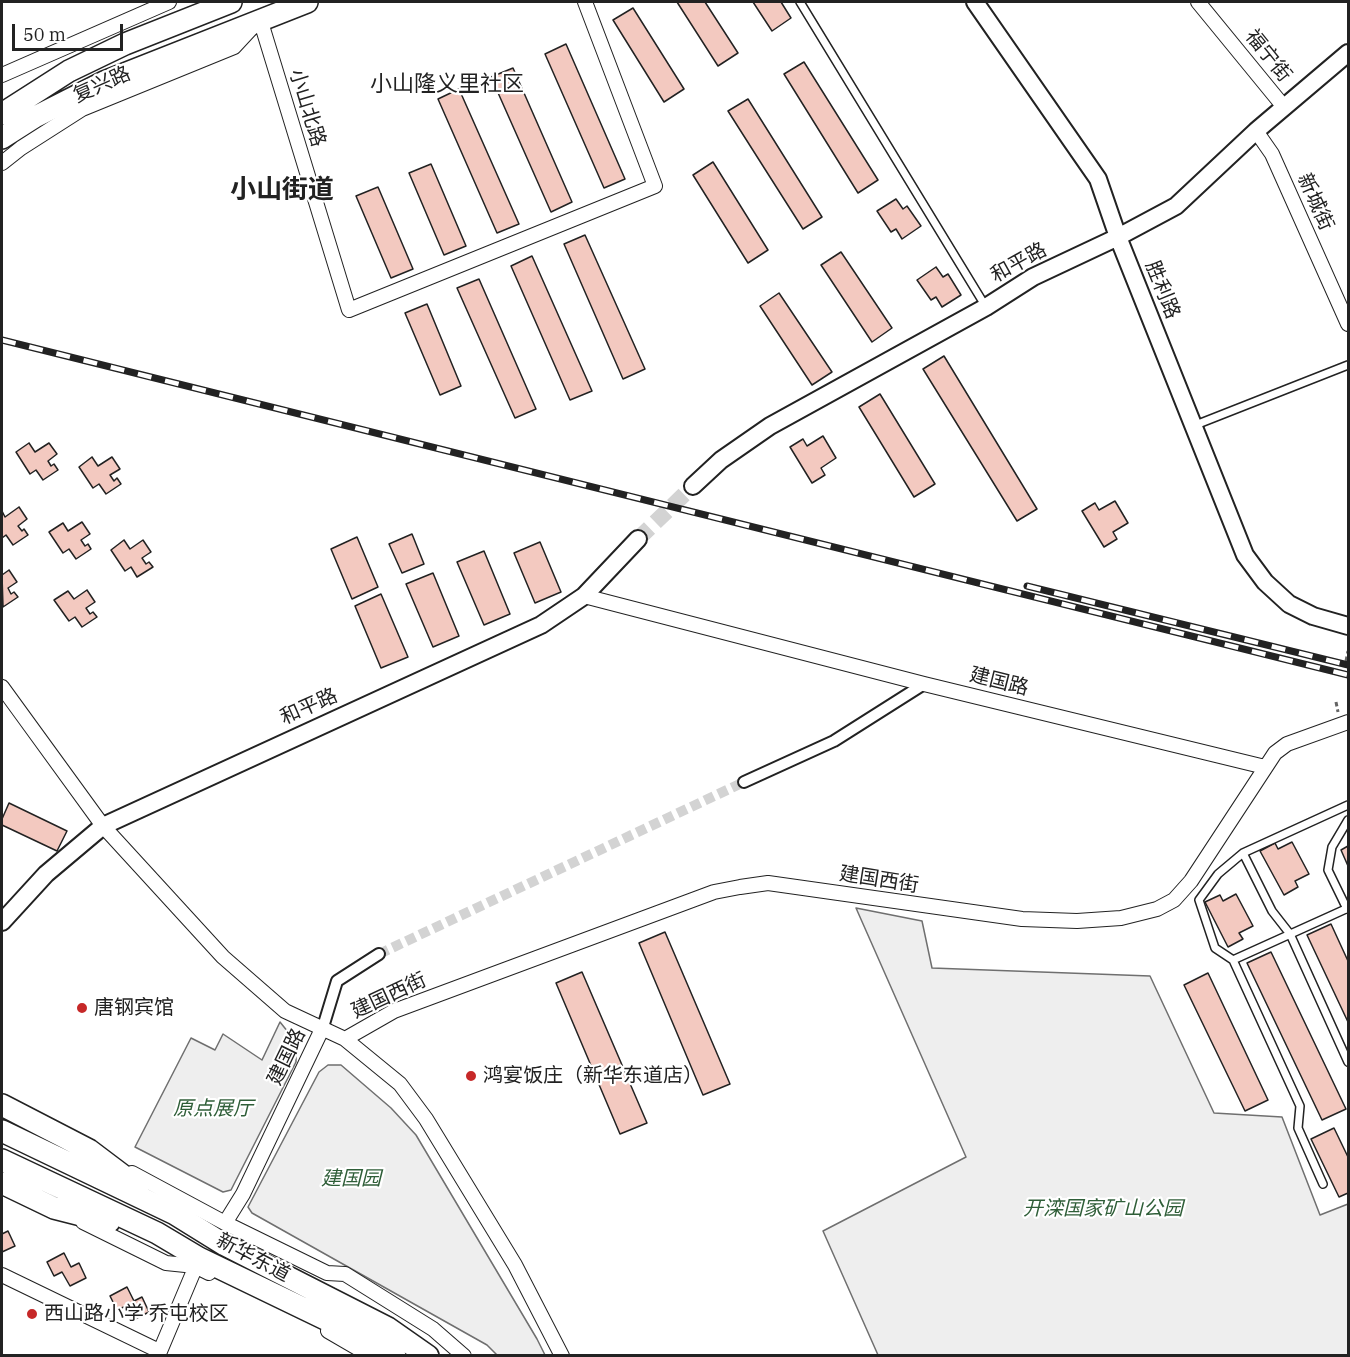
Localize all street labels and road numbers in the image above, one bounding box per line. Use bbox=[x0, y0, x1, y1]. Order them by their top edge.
street label: 福宁街 bbox=[1240, 25, 1296, 87]
street label: 复兴路 bbox=[70, 62, 134, 108]
street label: 小山北路 bbox=[284, 66, 330, 150]
street label: 新城街 bbox=[1292, 170, 1338, 234]
street label: 和平路 bbox=[987, 238, 1051, 288]
street label: 胜利路 bbox=[1140, 258, 1184, 322]
street label: 建国路 bbox=[967, 663, 1031, 701]
street label: 和平路 bbox=[277, 684, 341, 730]
street label: 建国西街 bbox=[838, 862, 920, 898]
street label: 建国西街 bbox=[348, 968, 430, 1024]
street label: 建国路 bbox=[263, 1025, 311, 1089]
street label: 新华东道 bbox=[212, 1229, 294, 1287]

